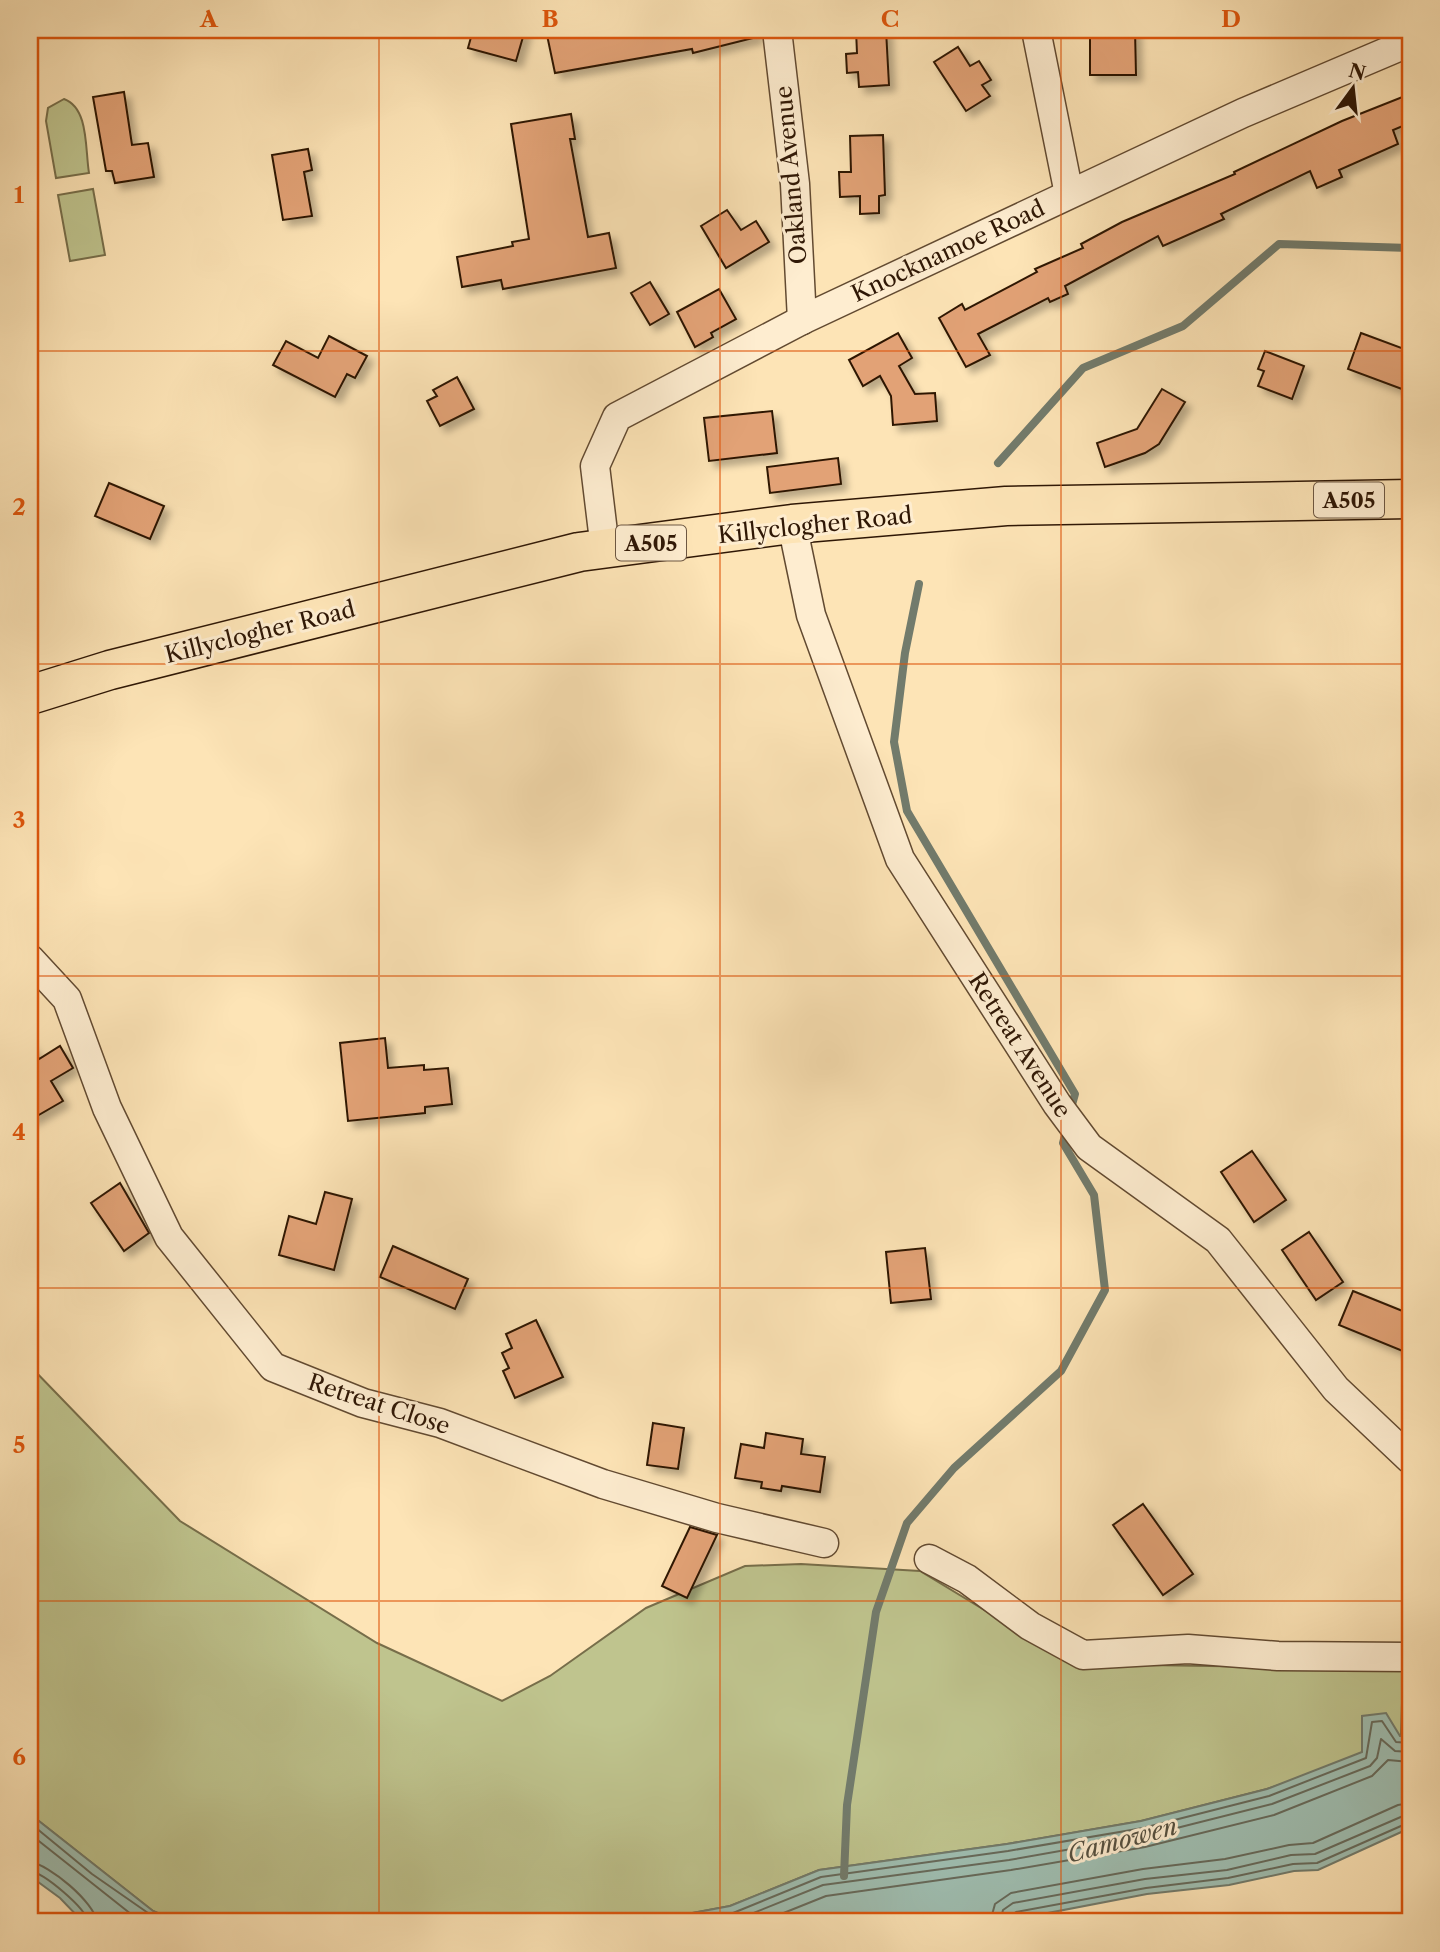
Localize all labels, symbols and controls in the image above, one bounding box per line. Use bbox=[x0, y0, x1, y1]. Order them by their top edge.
text: A bbox=[199, 5, 219, 33]
text: B bbox=[541, 5, 559, 33]
text: C bbox=[881, 5, 899, 33]
text: D bbox=[1221, 5, 1241, 33]
north arrow bbox=[1318, 52, 1388, 122]
text: N bbox=[1346, 59, 1368, 85]
street label: Oakland Avenue bbox=[769, 85, 813, 265]
text: 1 bbox=[14, 181, 25, 209]
street label: Knocknamoe Road bbox=[847, 194, 1049, 308]
road number: A505 bbox=[1314, 482, 1384, 518]
text: 2 bbox=[12, 493, 26, 521]
street label: Killyclogher Road bbox=[716, 501, 914, 549]
road number: A505 bbox=[616, 526, 686, 560]
street label: Killyclogher Road bbox=[162, 595, 358, 669]
text: 3 bbox=[13, 806, 26, 834]
street label: Retreat Avenue bbox=[963, 967, 1077, 1123]
text: 4 bbox=[12, 1118, 26, 1146]
street label: Retreat Close bbox=[304, 1368, 454, 1440]
text: 5 bbox=[13, 1431, 25, 1459]
text: 6 bbox=[12, 1743, 26, 1771]
water label: Camowen bbox=[1064, 1811, 1180, 1869]

